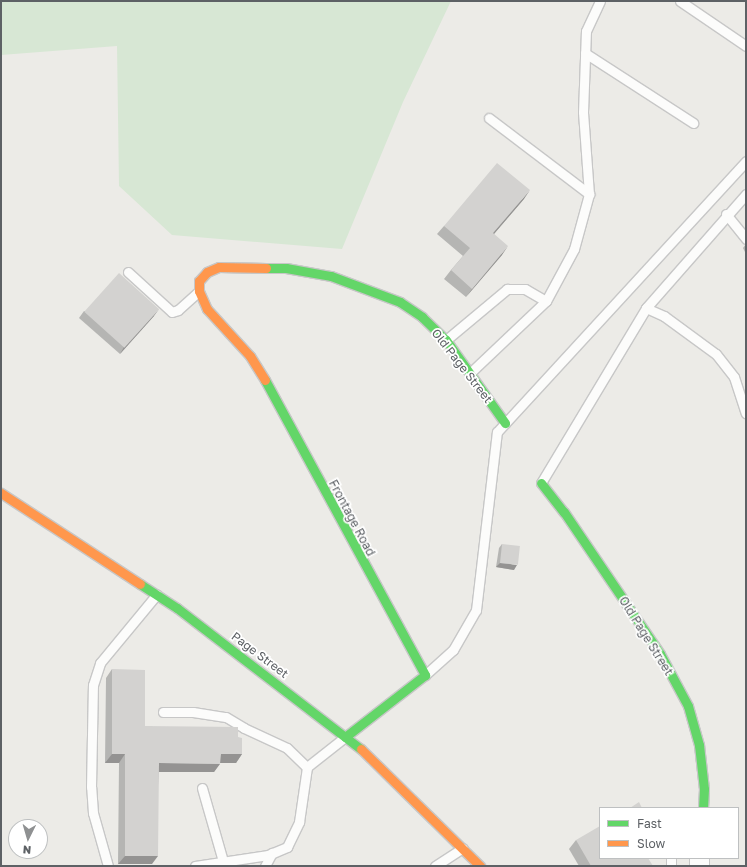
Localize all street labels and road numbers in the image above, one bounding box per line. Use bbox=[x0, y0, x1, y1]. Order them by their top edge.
street label: Old Page Street bbox=[429, 326, 495, 406]
street label: Frontage Road bbox=[326, 477, 378, 559]
street label: Old Page Street bbox=[616, 594, 676, 678]
street label: Page Street bbox=[229, 629, 291, 681]

